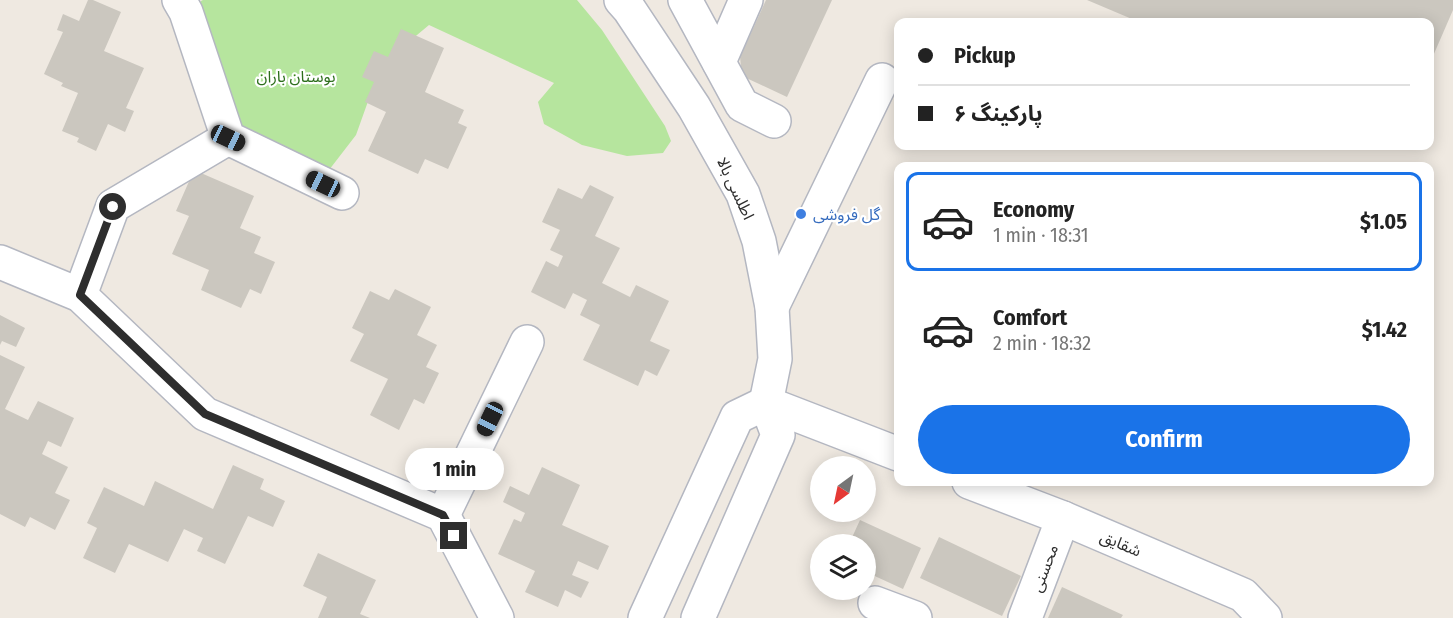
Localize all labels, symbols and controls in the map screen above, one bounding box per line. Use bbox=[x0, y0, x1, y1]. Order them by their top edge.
text: Pickup bbox=[954, 42, 1016, 69]
park label: بوستان باران bbox=[257, 67, 335, 86]
text: پارکینگ ۶ bbox=[954, 100, 1043, 127]
car bbox=[208, 122, 248, 154]
street label: اطلسی بالا bbox=[713, 154, 758, 223]
car bbox=[303, 168, 343, 200]
route start bbox=[99, 193, 126, 220]
icon: car bbox=[921, 195, 975, 249]
text: Economy bbox=[993, 196, 1074, 223]
place label: گل فروشی bbox=[813, 205, 880, 224]
marker: گل فروشی bbox=[794, 207, 808, 221]
text: $1.05 bbox=[1360, 208, 1407, 235]
text: 1 min · 18:31 bbox=[993, 223, 1089, 247]
icon: car bbox=[921, 303, 975, 357]
text: Comfort bbox=[993, 304, 1067, 331]
text: $1.42 bbox=[1362, 316, 1407, 343]
text: 2 min · 18:32 bbox=[993, 331, 1091, 355]
car bbox=[474, 399, 506, 439]
button: Confirm bbox=[918, 405, 1410, 474]
callout: 1 min bbox=[404, 449, 504, 491]
north arrow bbox=[810, 456, 876, 522]
map controls bbox=[810, 456, 876, 600]
text: 1 min bbox=[433, 457, 476, 481]
route end bbox=[440, 522, 467, 549]
street label: شقایق bbox=[1097, 526, 1144, 561]
button: layers bbox=[810, 534, 876, 600]
street label: محسنی bbox=[1027, 542, 1062, 595]

